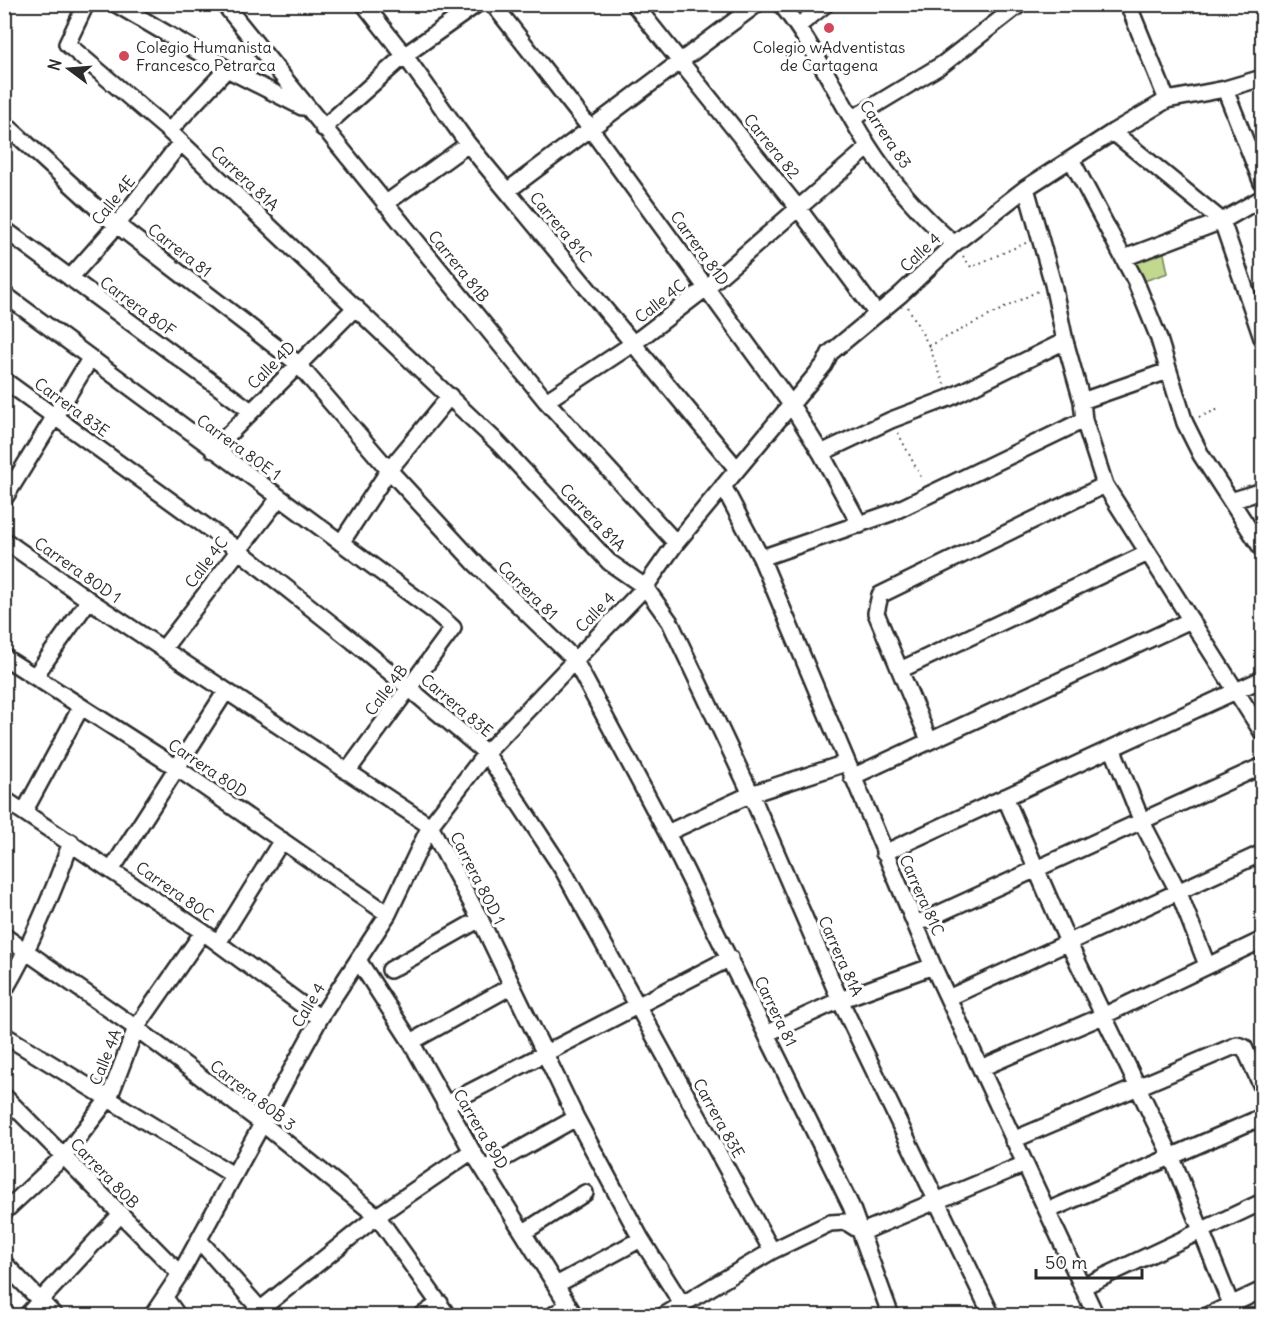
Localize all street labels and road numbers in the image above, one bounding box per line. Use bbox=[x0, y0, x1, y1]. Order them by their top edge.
street label: Carrera 83 bbox=[856, 96, 916, 172]
street label: Carrera 82 bbox=[740, 109, 804, 183]
street label: Carrera 81A bbox=[207, 141, 283, 215]
street label: Calle 4E bbox=[87, 171, 139, 229]
street label: Carrera 81C bbox=[526, 188, 596, 266]
street label: Carrera 81D bbox=[666, 207, 734, 289]
street label: Carrera 81 bbox=[144, 219, 216, 281]
street label: Carrera 81B bbox=[424, 226, 494, 306]
street label: Calle 4 bbox=[895, 228, 945, 276]
street label: Carrera 80F bbox=[96, 272, 180, 340]
street label: Calle 4C bbox=[631, 275, 689, 327]
street label: Calle 4D bbox=[243, 337, 299, 393]
street label: Carrera 83E bbox=[31, 373, 113, 441]
street label: Carrera 80E 1 bbox=[193, 410, 285, 484]
street label: Carrera 81A bbox=[556, 479, 630, 555]
street label: Calle 4C bbox=[180, 532, 232, 592]
street label: Carrera 80D 1 bbox=[31, 533, 125, 607]
street label: Carrera 81 bbox=[494, 557, 562, 623]
street label: Calle 4 bbox=[571, 588, 619, 636]
street label: Calle 4B bbox=[360, 660, 412, 720]
street label: Carrera 83E bbox=[417, 669, 497, 741]
street label: Carrera 80D bbox=[165, 734, 251, 802]
street label: Carrera 80D 1 bbox=[446, 828, 510, 928]
street label: Carrera 81C bbox=[895, 852, 949, 938]
street label: Carrera 80C bbox=[132, 857, 218, 925]
street label: Carrera 81A bbox=[814, 913, 868, 999]
street label: Carrera 81 bbox=[750, 973, 802, 1049]
street label: Calle 4 bbox=[287, 979, 329, 1031]
street label: Calle 4A bbox=[85, 1026, 125, 1088]
street label: Carrera 80B 3 bbox=[206, 1055, 300, 1135]
street label: Carrera 83E bbox=[689, 1075, 749, 1161]
street label: Carrera 89D bbox=[449, 1085, 513, 1173]
street label: Carrera 80B bbox=[66, 1134, 144, 1212]

